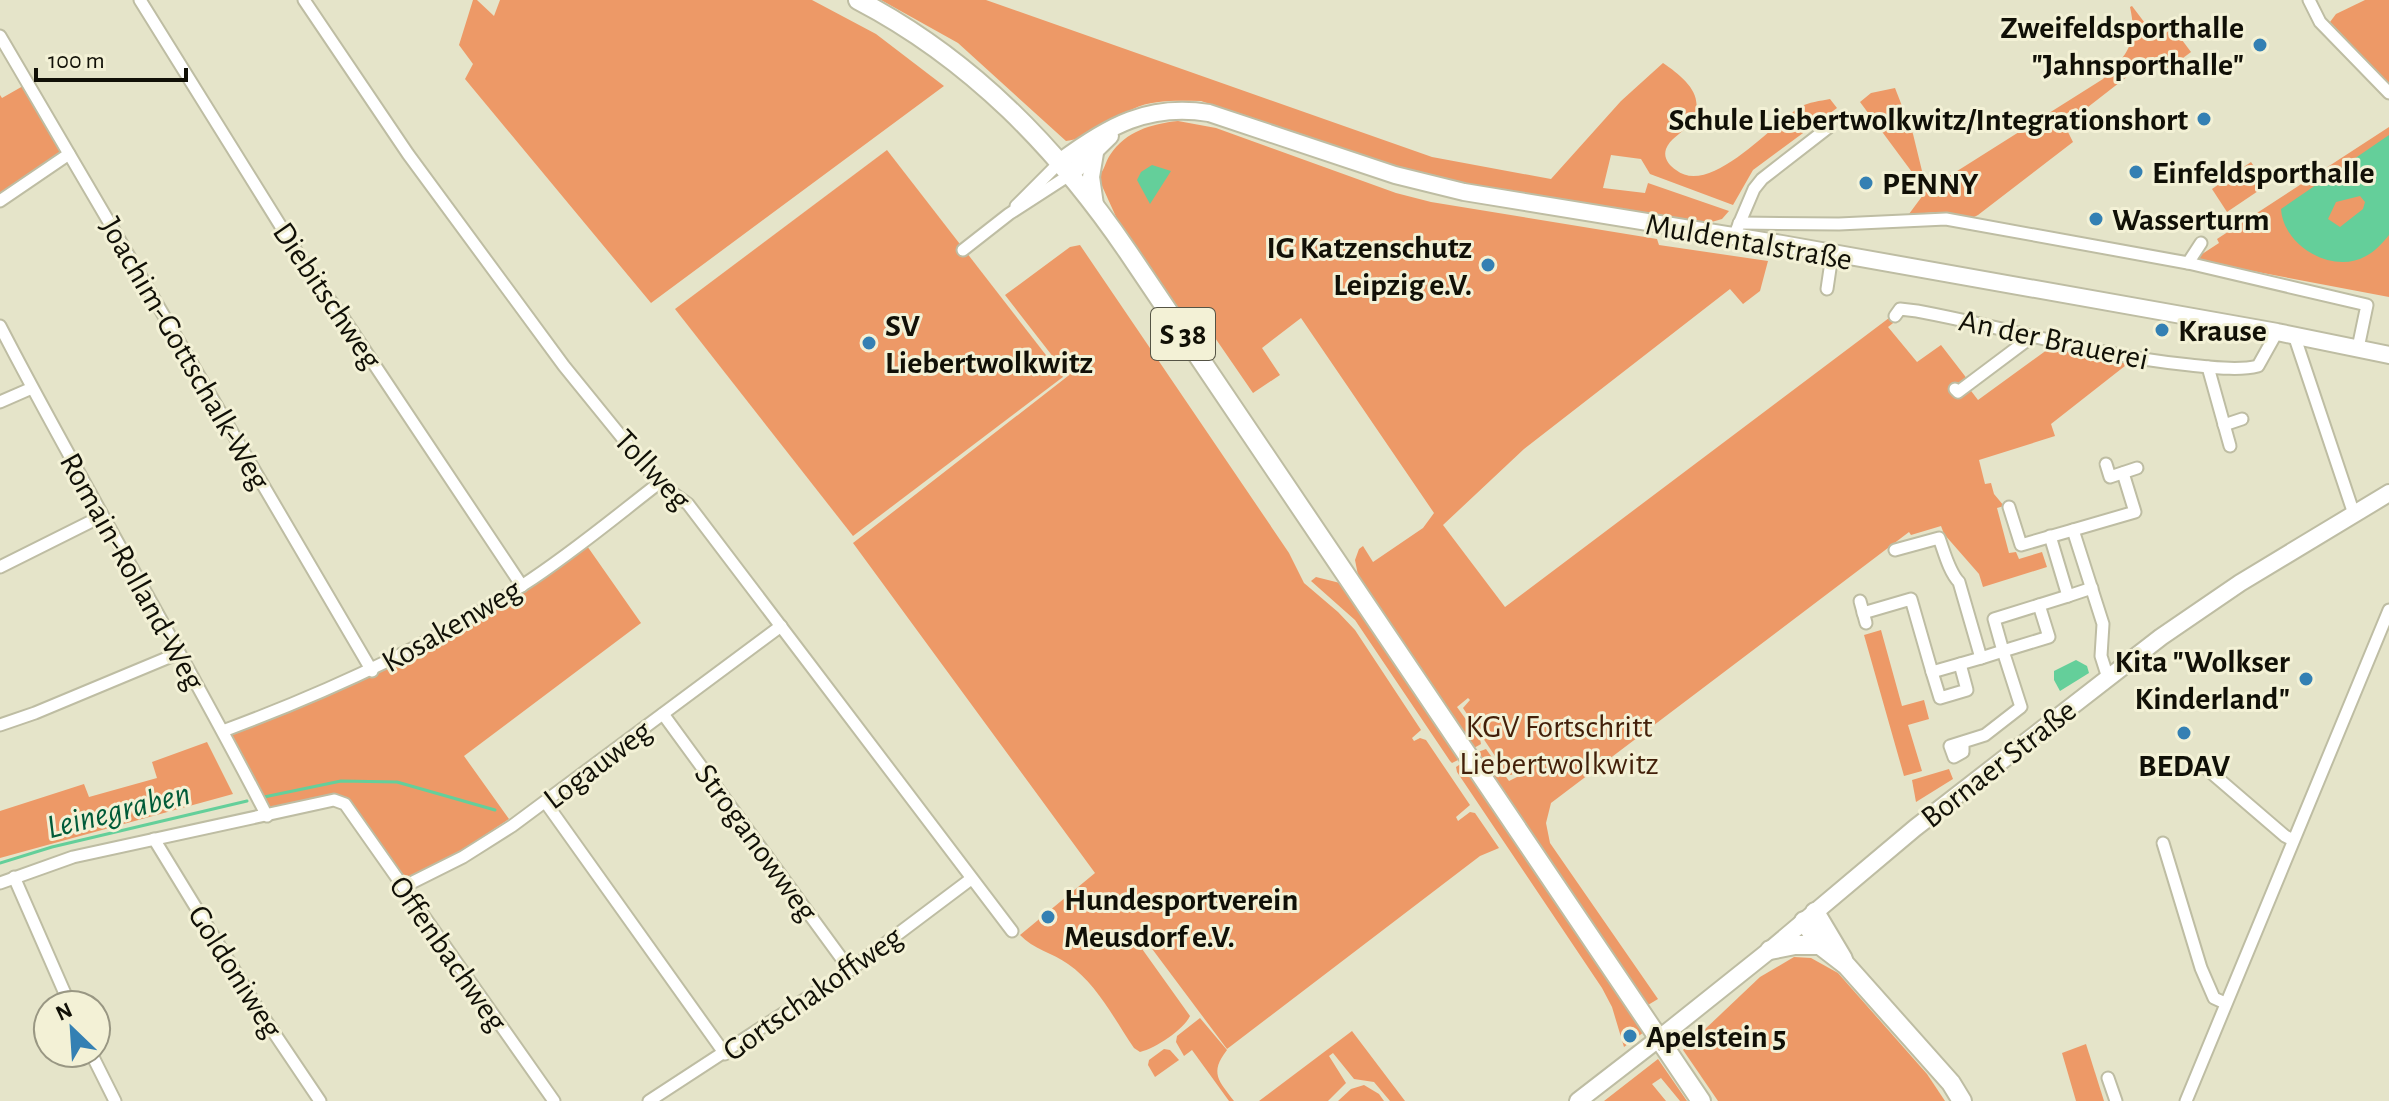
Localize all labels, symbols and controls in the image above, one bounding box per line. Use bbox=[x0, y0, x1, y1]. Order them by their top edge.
place label: Zweifeldsporthalle "Jahnsporthalle" bbox=[2000, 12, 2244, 81]
scale bar bbox=[36, 32, 186, 82]
marker: Zweifeldsporthalle "Jahnsporthalle" bbox=[2251, 36, 2269, 54]
text: 100 m bbox=[48, 49, 105, 73]
place label: Schule Liebertwolkwitz/Integrationshort bbox=[1669, 104, 2188, 136]
marker: Schule Liebertwolkwitz/Integrationshort bbox=[2195, 110, 2213, 128]
place label: Einfeldsporthalle bbox=[2152, 157, 2375, 189]
marker: Einfeldsporthalle bbox=[2127, 163, 2145, 181]
place label: PENNY bbox=[1882, 168, 1978, 200]
marker: PENNY bbox=[1857, 174, 1875, 192]
place label: Wasserturm bbox=[2112, 204, 2270, 236]
street label: Muldentalstraße bbox=[1643, 208, 1854, 276]
marker: Wasserturm bbox=[2087, 210, 2105, 228]
street label: Joachim-Gottschalk-Weg bbox=[94, 212, 276, 495]
street label: Diebitschweg bbox=[267, 217, 388, 375]
place label: IG Katzenschutz Leipzig e.V. bbox=[1267, 232, 1472, 301]
marker: IG Katzenschutz Leipzig e.V. bbox=[1479, 256, 1497, 274]
street label: An der Brauerei bbox=[1956, 304, 2151, 376]
road number: S 38 bbox=[1151, 308, 1215, 360]
place label: SV Liebertwolkwitz bbox=[885, 310, 1093, 379]
place label: Krause bbox=[2178, 315, 2267, 347]
marker: Krause bbox=[2153, 321, 2171, 339]
marker: SV Liebertwolkwitz bbox=[860, 334, 878, 352]
street label: Tollweg bbox=[608, 424, 697, 516]
street label: Romain-Rolland-Weg bbox=[54, 448, 211, 696]
street label: Kosakenweg bbox=[376, 573, 527, 678]
place label: Kita "Wolkser Kinderland" bbox=[2114, 646, 2290, 715]
marker: Kita "Wolkser Kinderland" bbox=[2297, 670, 2315, 688]
street label: Bornaer Straße bbox=[1915, 694, 2082, 834]
park label: KGV Fortschritt Liebertwolkwitz bbox=[1459, 711, 1659, 780]
street label: Logauweg bbox=[538, 714, 658, 815]
marker: BEDAV bbox=[2175, 724, 2193, 742]
place label: BEDAV bbox=[2138, 750, 2230, 782]
street label: Stroganowweg bbox=[689, 758, 824, 927]
water label: Leinegraben bbox=[43, 777, 194, 845]
street label: Offenbachweg bbox=[383, 870, 513, 1037]
place label: Hundesportverein Meusdorf e.V. bbox=[1064, 884, 1298, 953]
street label: Goldoniweg bbox=[182, 900, 289, 1044]
marker: Hundesportverein Meusdorf e.V. bbox=[1039, 908, 1057, 926]
street label: Gortschakoffweg bbox=[717, 920, 908, 1067]
north arrow bbox=[32, 989, 112, 1069]
text: N bbox=[52, 999, 76, 1025]
place label: Apelstein 5 bbox=[1646, 1021, 1786, 1053]
marker: Apelstein 5 bbox=[1621, 1027, 1639, 1045]

